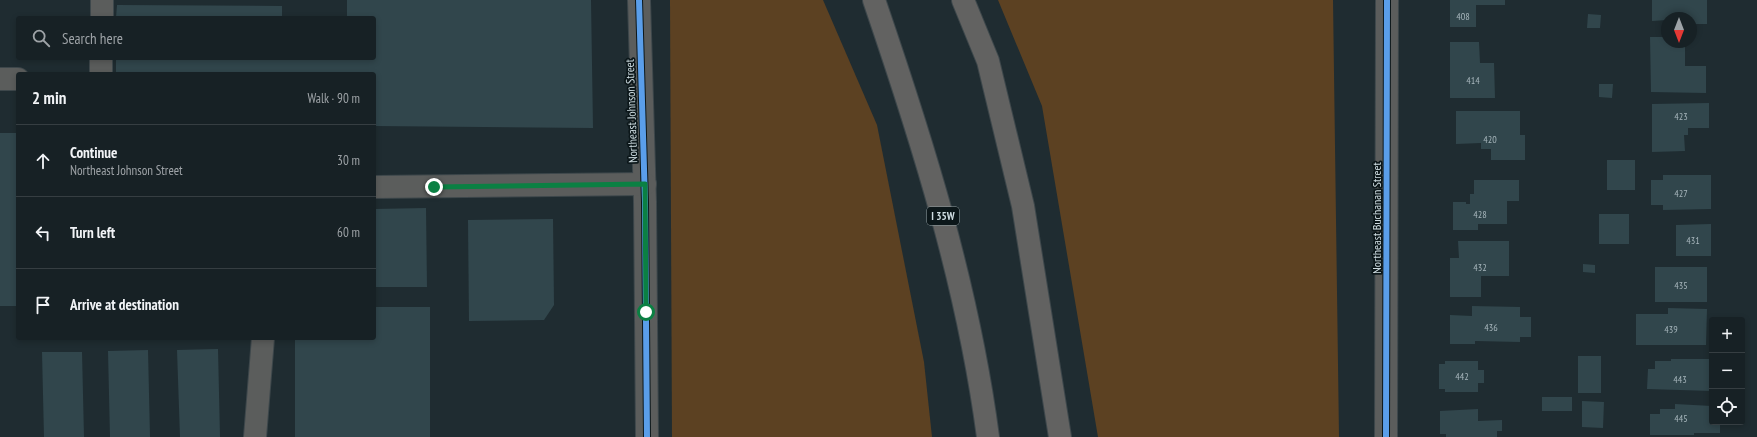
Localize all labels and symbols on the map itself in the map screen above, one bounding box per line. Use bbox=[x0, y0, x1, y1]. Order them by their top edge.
house number: 408 bbox=[1456, 10, 1470, 23]
north arrow bbox=[1661, 12, 1697, 48]
street label: Northeast Johnson Street bbox=[622, 58, 640, 163]
house number: 414 bbox=[1466, 74, 1480, 87]
house number: 423 bbox=[1674, 110, 1688, 123]
house number: 420 bbox=[1483, 133, 1497, 146]
street label: Northeast Buchanan Street bbox=[1369, 162, 1384, 274]
route end bbox=[425, 178, 443, 196]
house number: 427 bbox=[1674, 187, 1688, 200]
road number: I 35W bbox=[927, 207, 959, 225]
house number: 428 bbox=[1473, 208, 1487, 221]
house number: 431 bbox=[1686, 234, 1700, 247]
house number: 432 bbox=[1473, 261, 1487, 274]
house number: 435 bbox=[1674, 279, 1688, 292]
route start bbox=[637, 303, 655, 321]
house number: 436 bbox=[1484, 321, 1498, 334]
house number: 439 bbox=[1664, 323, 1678, 336]
house number: 442 bbox=[1455, 370, 1469, 383]
house number: 443 bbox=[1673, 373, 1687, 386]
house number: 445 bbox=[1674, 412, 1688, 425]

